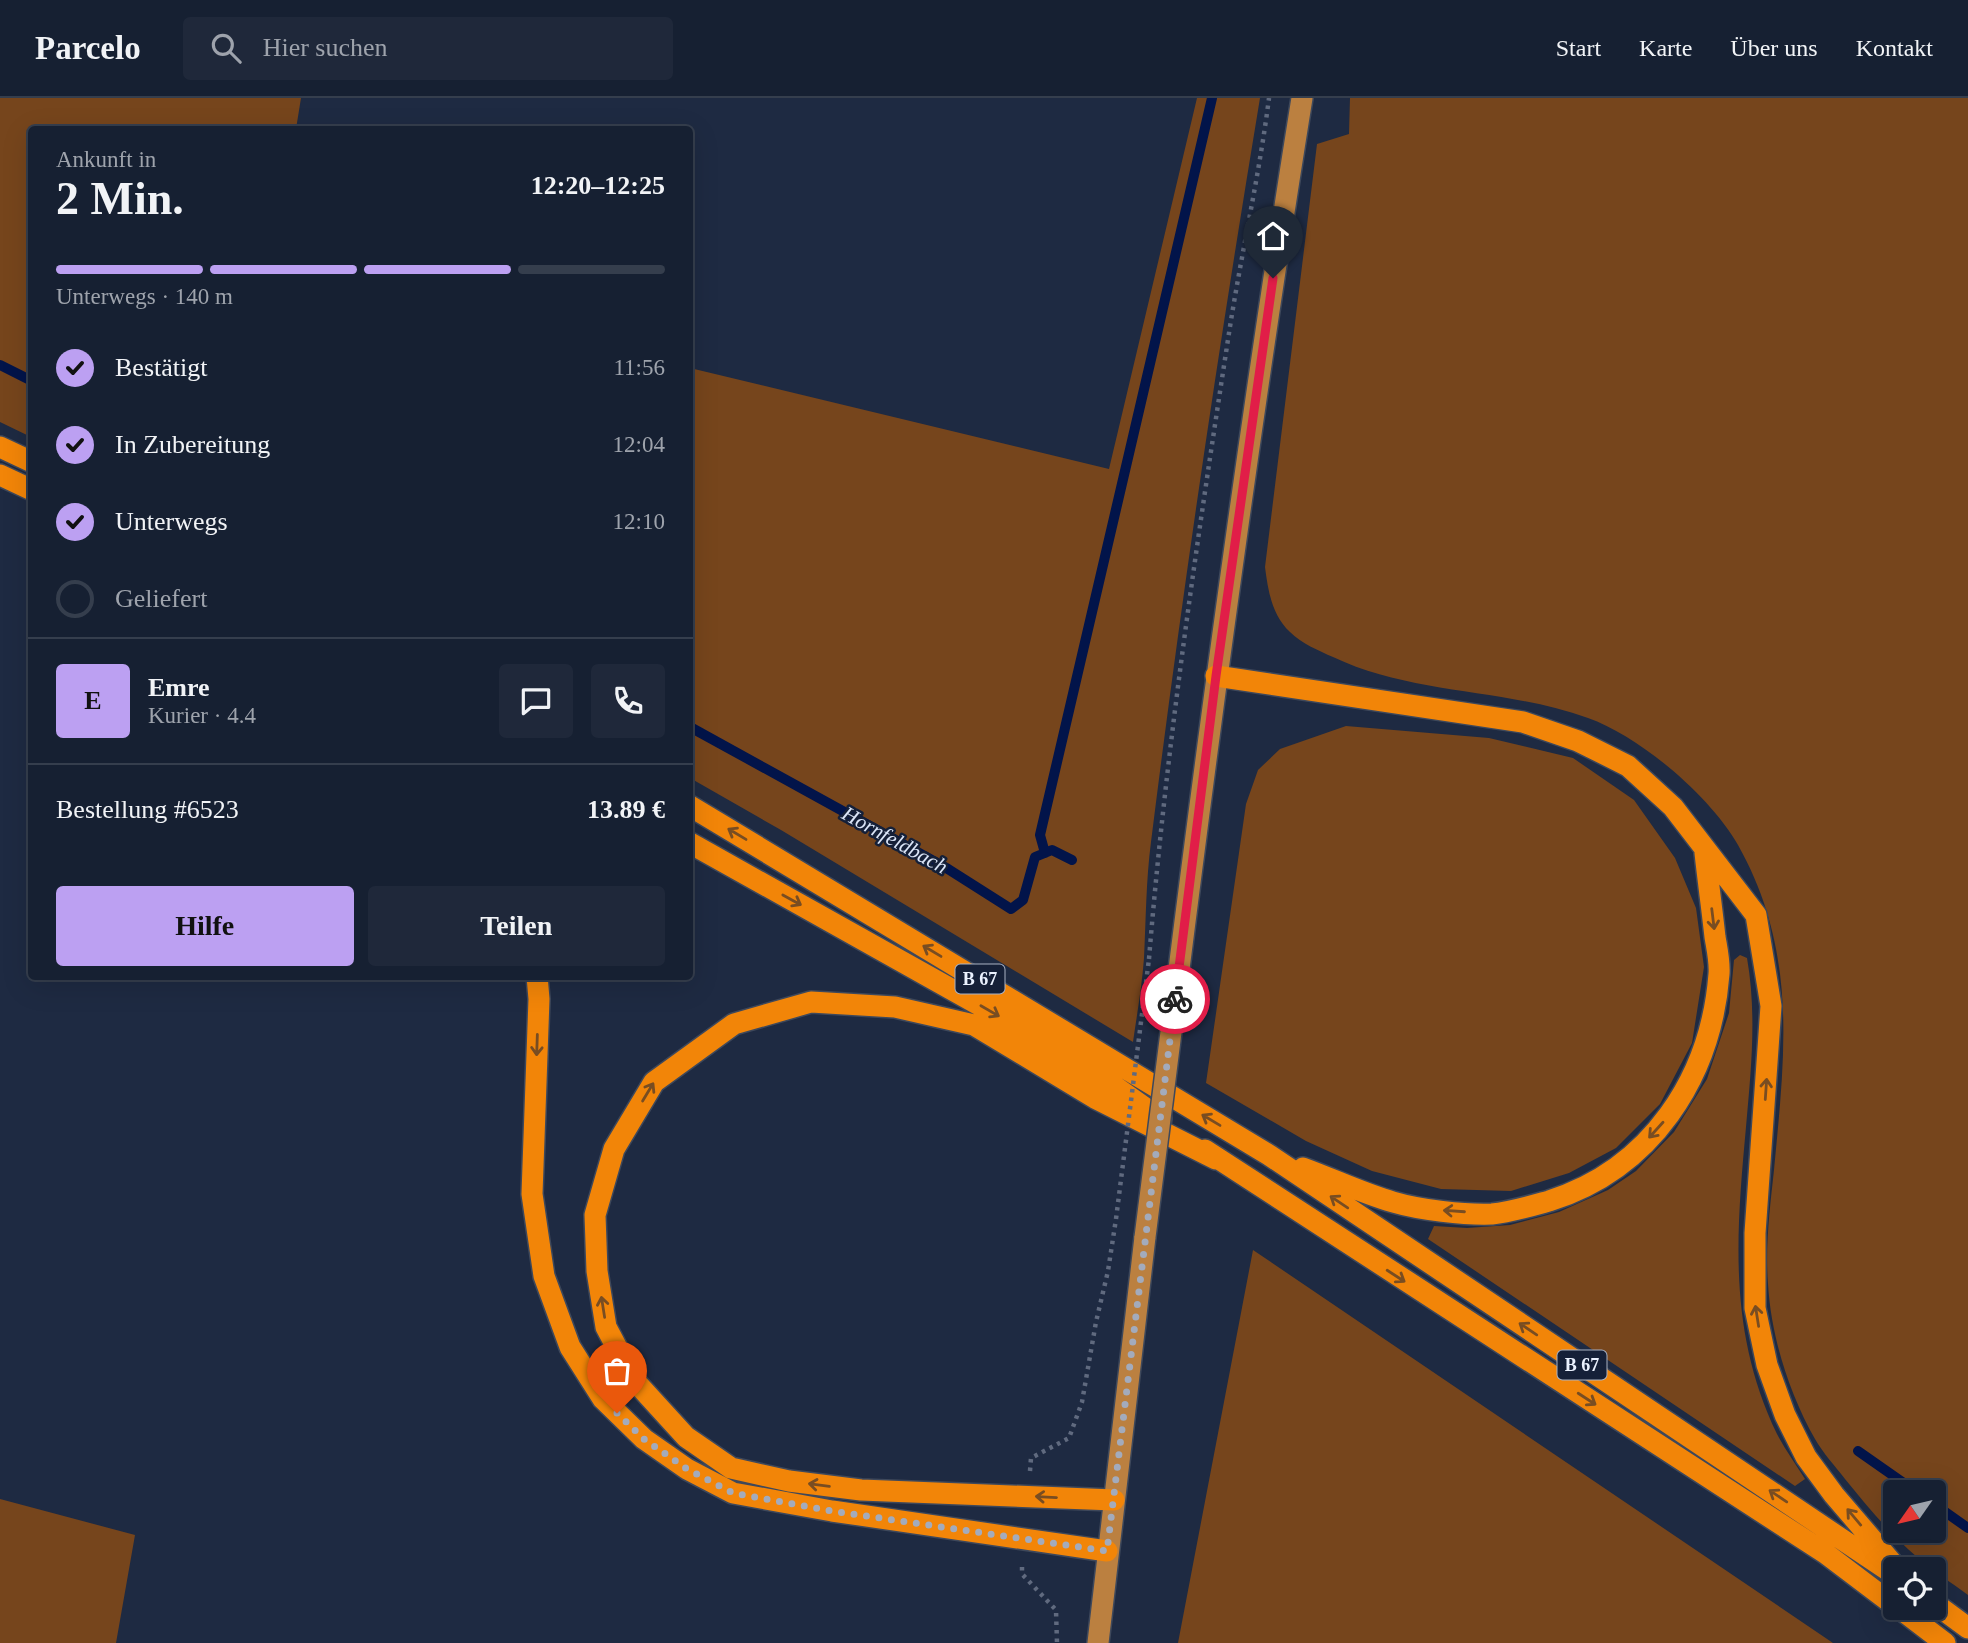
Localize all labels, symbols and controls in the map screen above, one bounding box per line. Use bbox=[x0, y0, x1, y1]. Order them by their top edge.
search box bbox=[183, 17, 673, 80]
icon: search bbox=[207, 29, 245, 67]
text: Parcelo bbox=[35, 30, 141, 66]
text: Hier suchen bbox=[263, 33, 388, 62]
text: Start bbox=[1556, 35, 1601, 61]
text: Karte bbox=[1639, 35, 1692, 61]
text: Über uns bbox=[1730, 35, 1818, 61]
text: Kontakt bbox=[1856, 35, 1933, 61]
text: Ankunft in bbox=[56, 147, 156, 172]
text: 12:20–12:25 bbox=[531, 171, 665, 200]
text: 2 Min. bbox=[56, 173, 184, 224]
pin bbox=[1243, 206, 1303, 278]
icon: home bbox=[1254, 217, 1292, 255]
text: Unterwegs · 140 m bbox=[56, 284, 233, 309]
icon: check bbox=[56, 349, 94, 387]
text: Bestätigt bbox=[115, 353, 207, 382]
text: 11:56 bbox=[613, 355, 665, 380]
icon: check bbox=[56, 426, 94, 464]
text: In Zubereitung bbox=[115, 430, 270, 459]
text: 12:04 bbox=[613, 432, 665, 457]
icon: check bbox=[56, 503, 94, 541]
text: Unterwegs bbox=[115, 507, 228, 536]
text: 12:10 bbox=[613, 509, 665, 534]
text: Geliefert bbox=[115, 584, 207, 613]
button: chat bbox=[499, 664, 573, 738]
button: phone bbox=[591, 664, 665, 738]
text: Emre bbox=[148, 673, 210, 702]
text: E bbox=[84, 686, 102, 715]
text: Kurier · 4.4 bbox=[148, 703, 256, 728]
text: Bestellung #6523 bbox=[56, 795, 239, 824]
text: 13.89 € bbox=[587, 795, 665, 824]
water label: Hornfeldbach bbox=[837, 801, 952, 879]
one-way arrow bbox=[727, 827, 747, 841]
button: Hilfe bbox=[56, 886, 354, 966]
button: Teilen bbox=[368, 886, 665, 966]
one-way arrow bbox=[781, 893, 801, 907]
one-way arrow bbox=[1707, 907, 1720, 930]
one-way arrow bbox=[923, 944, 943, 958]
road number: B 67 bbox=[956, 964, 1004, 994]
courier bbox=[1140, 964, 1210, 1034]
icon: bike bbox=[1156, 980, 1194, 1018]
one-way arrow bbox=[980, 1005, 1000, 1019]
one-way arrow bbox=[530, 1033, 544, 1056]
one-way arrow bbox=[1760, 1078, 1773, 1101]
one-way arrow bbox=[641, 1083, 655, 1103]
one-way arrow bbox=[1201, 1112, 1221, 1126]
one-way arrow bbox=[1648, 1121, 1664, 1139]
one-way arrow bbox=[1330, 1195, 1349, 1209]
one-way arrow bbox=[1443, 1204, 1465, 1217]
one-way arrow bbox=[1386, 1269, 1406, 1283]
one-way arrow bbox=[596, 1296, 609, 1319]
one-way arrow bbox=[1750, 1305, 1763, 1328]
one-way arrow bbox=[1518, 1321, 1538, 1335]
pin bbox=[587, 1341, 647, 1413]
road number: B 67 bbox=[1558, 1350, 1606, 1380]
icon: bag bbox=[598, 1352, 636, 1390]
one-way arrow bbox=[1577, 1393, 1597, 1407]
one-way arrow bbox=[808, 1478, 830, 1491]
north arrow bbox=[1883, 1480, 1946, 1544]
map controls bbox=[1883, 1480, 1946, 1620]
one-way arrow bbox=[1768, 1489, 1788, 1503]
one-way arrow bbox=[1034, 1490, 1057, 1503]
one-way arrow bbox=[1846, 1509, 1862, 1527]
button: locate bbox=[1883, 1557, 1946, 1620]

